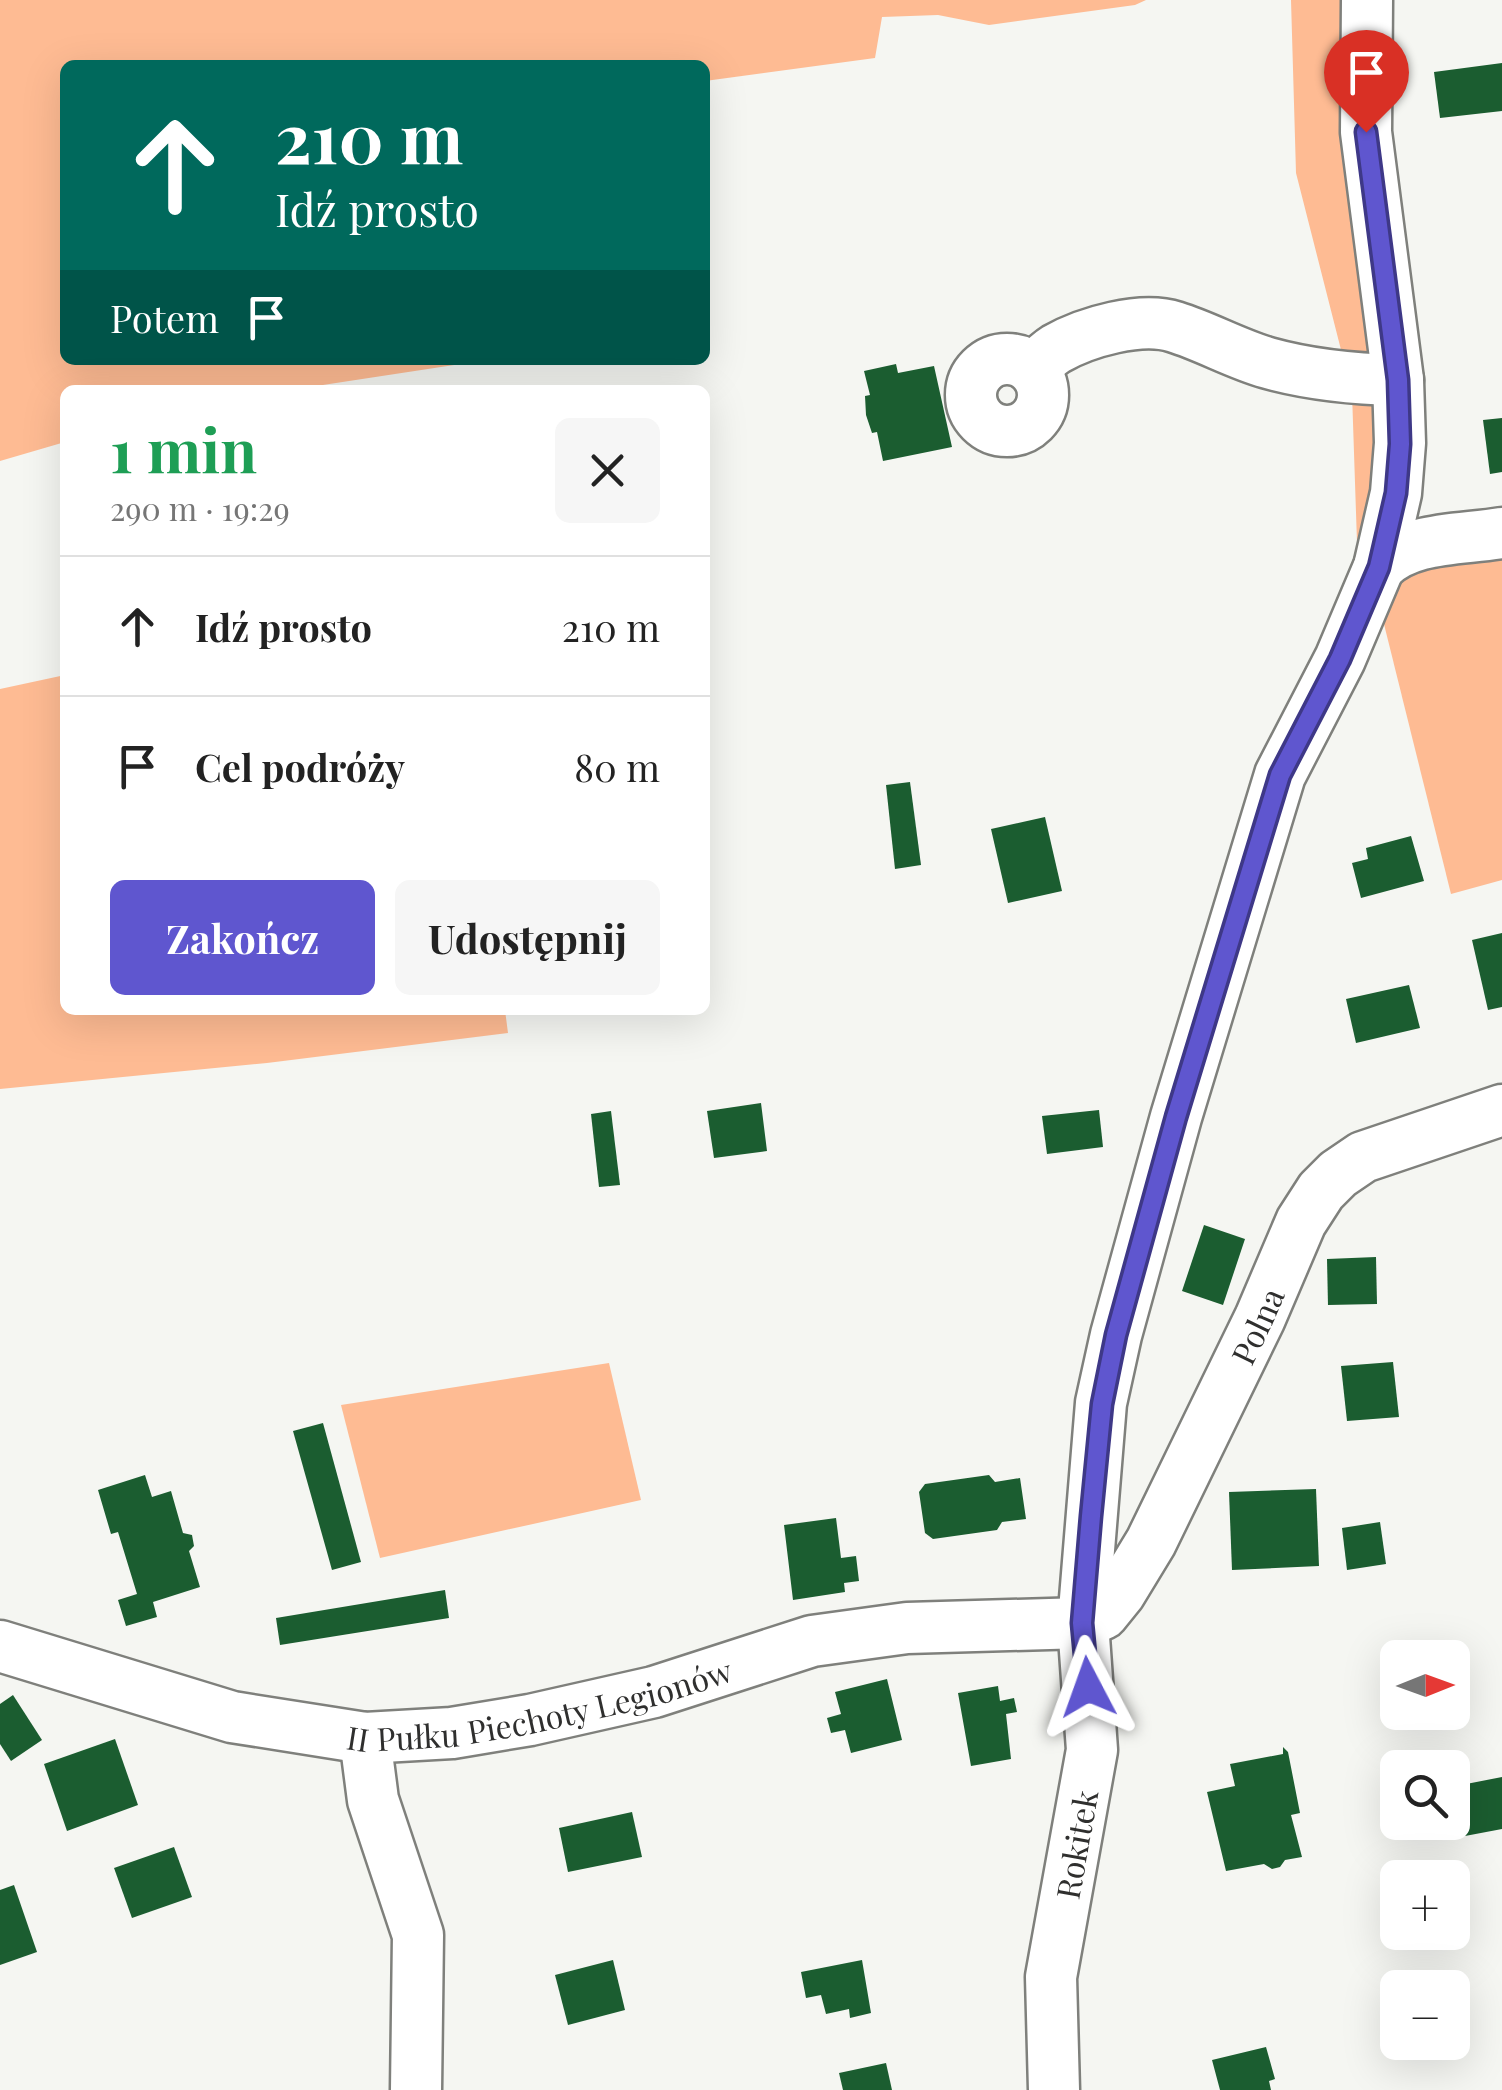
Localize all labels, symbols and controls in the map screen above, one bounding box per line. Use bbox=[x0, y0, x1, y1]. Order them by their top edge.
pin bbox=[1324, 30, 1409, 133]
icon: arrive bbox=[1339, 45, 1394, 100]
text: 210 m bbox=[275, 88, 463, 182]
icon: ahead bbox=[110, 100, 240, 230]
text: Idź prosto bbox=[275, 178, 479, 238]
icon: arrive bbox=[239, 290, 294, 345]
text: Potem bbox=[110, 292, 219, 343]
text: 1 min bbox=[110, 408, 257, 488]
button: close bbox=[555, 418, 660, 523]
text: 290 m · 19:29 bbox=[110, 486, 290, 529]
icon: ahead bbox=[110, 599, 165, 654]
text: Idź prosto bbox=[195, 601, 372, 652]
text: 210 m bbox=[562, 601, 660, 652]
icon: arrive bbox=[110, 739, 165, 794]
text: Cel podróży bbox=[195, 741, 405, 792]
text: 80 m bbox=[574, 741, 660, 792]
button: Zakończ bbox=[110, 880, 375, 995]
button: Udostępnij bbox=[395, 880, 660, 995]
street label: Polna bbox=[1220, 1280, 1292, 1371]
position arrow bbox=[1036, 1635, 1140, 1739]
north arrow bbox=[1380, 1640, 1470, 1730]
map controls bbox=[1380, 1640, 1470, 2060]
street label: II Pułku Piechoty Legionów bbox=[344, 1647, 737, 1760]
button: search bbox=[1380, 1750, 1470, 1840]
street label: Rokitek bbox=[1044, 1786, 1106, 1902]
button: + bbox=[1380, 1860, 1470, 1950]
button: − bbox=[1380, 1970, 1470, 2060]

